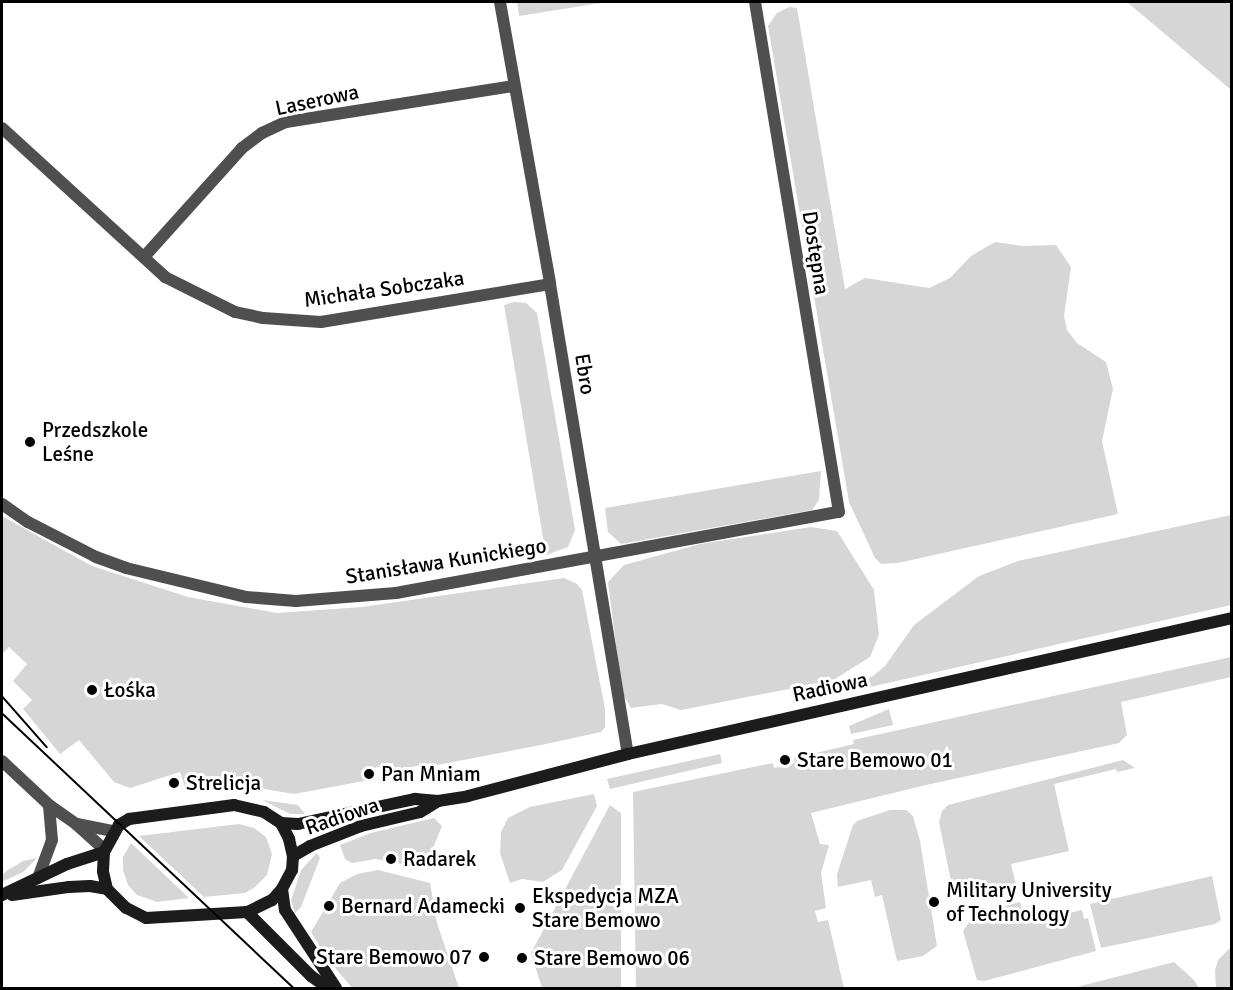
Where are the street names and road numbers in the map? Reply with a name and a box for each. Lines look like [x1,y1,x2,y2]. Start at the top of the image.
street label: Laserowa [273,79,361,121]
street label: Dostępna [797,209,835,297]
street label: Michała Sobczaka [302,265,466,313]
street label: Ebro [569,352,601,396]
street label: Stanisława Kunickiego [344,533,548,589]
street label: Radiowa [790,667,870,707]
street label: Radiowa [302,792,382,840]

